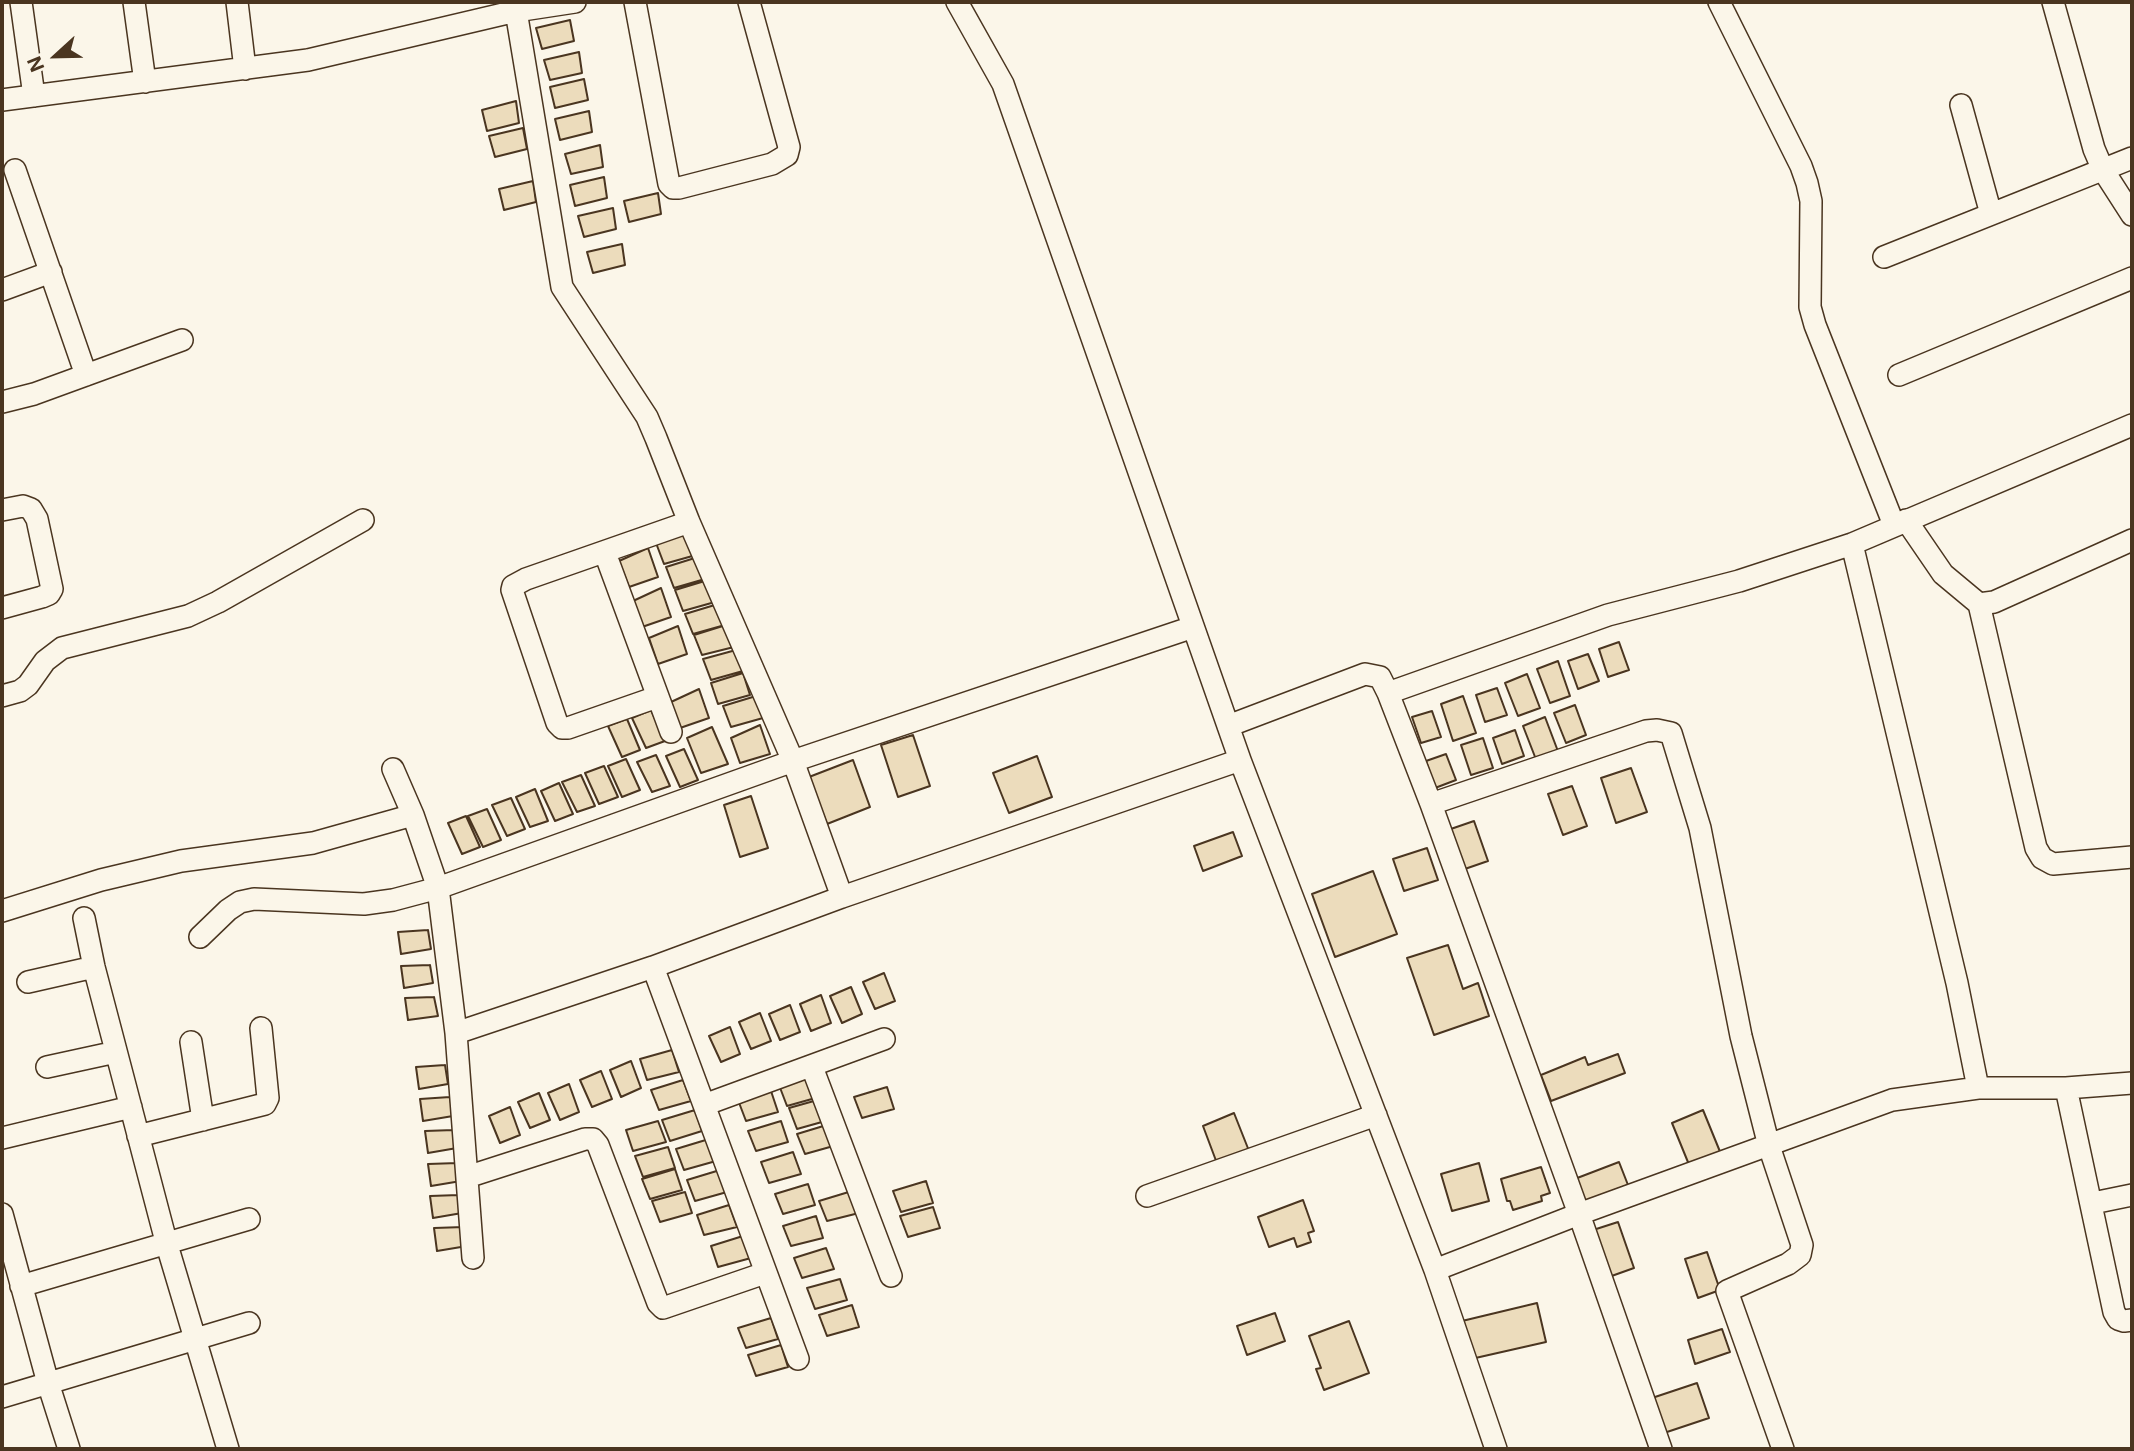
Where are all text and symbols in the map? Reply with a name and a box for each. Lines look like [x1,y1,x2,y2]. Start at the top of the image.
north arrow [21,21,91,91]
text: N [23,53,49,75]

